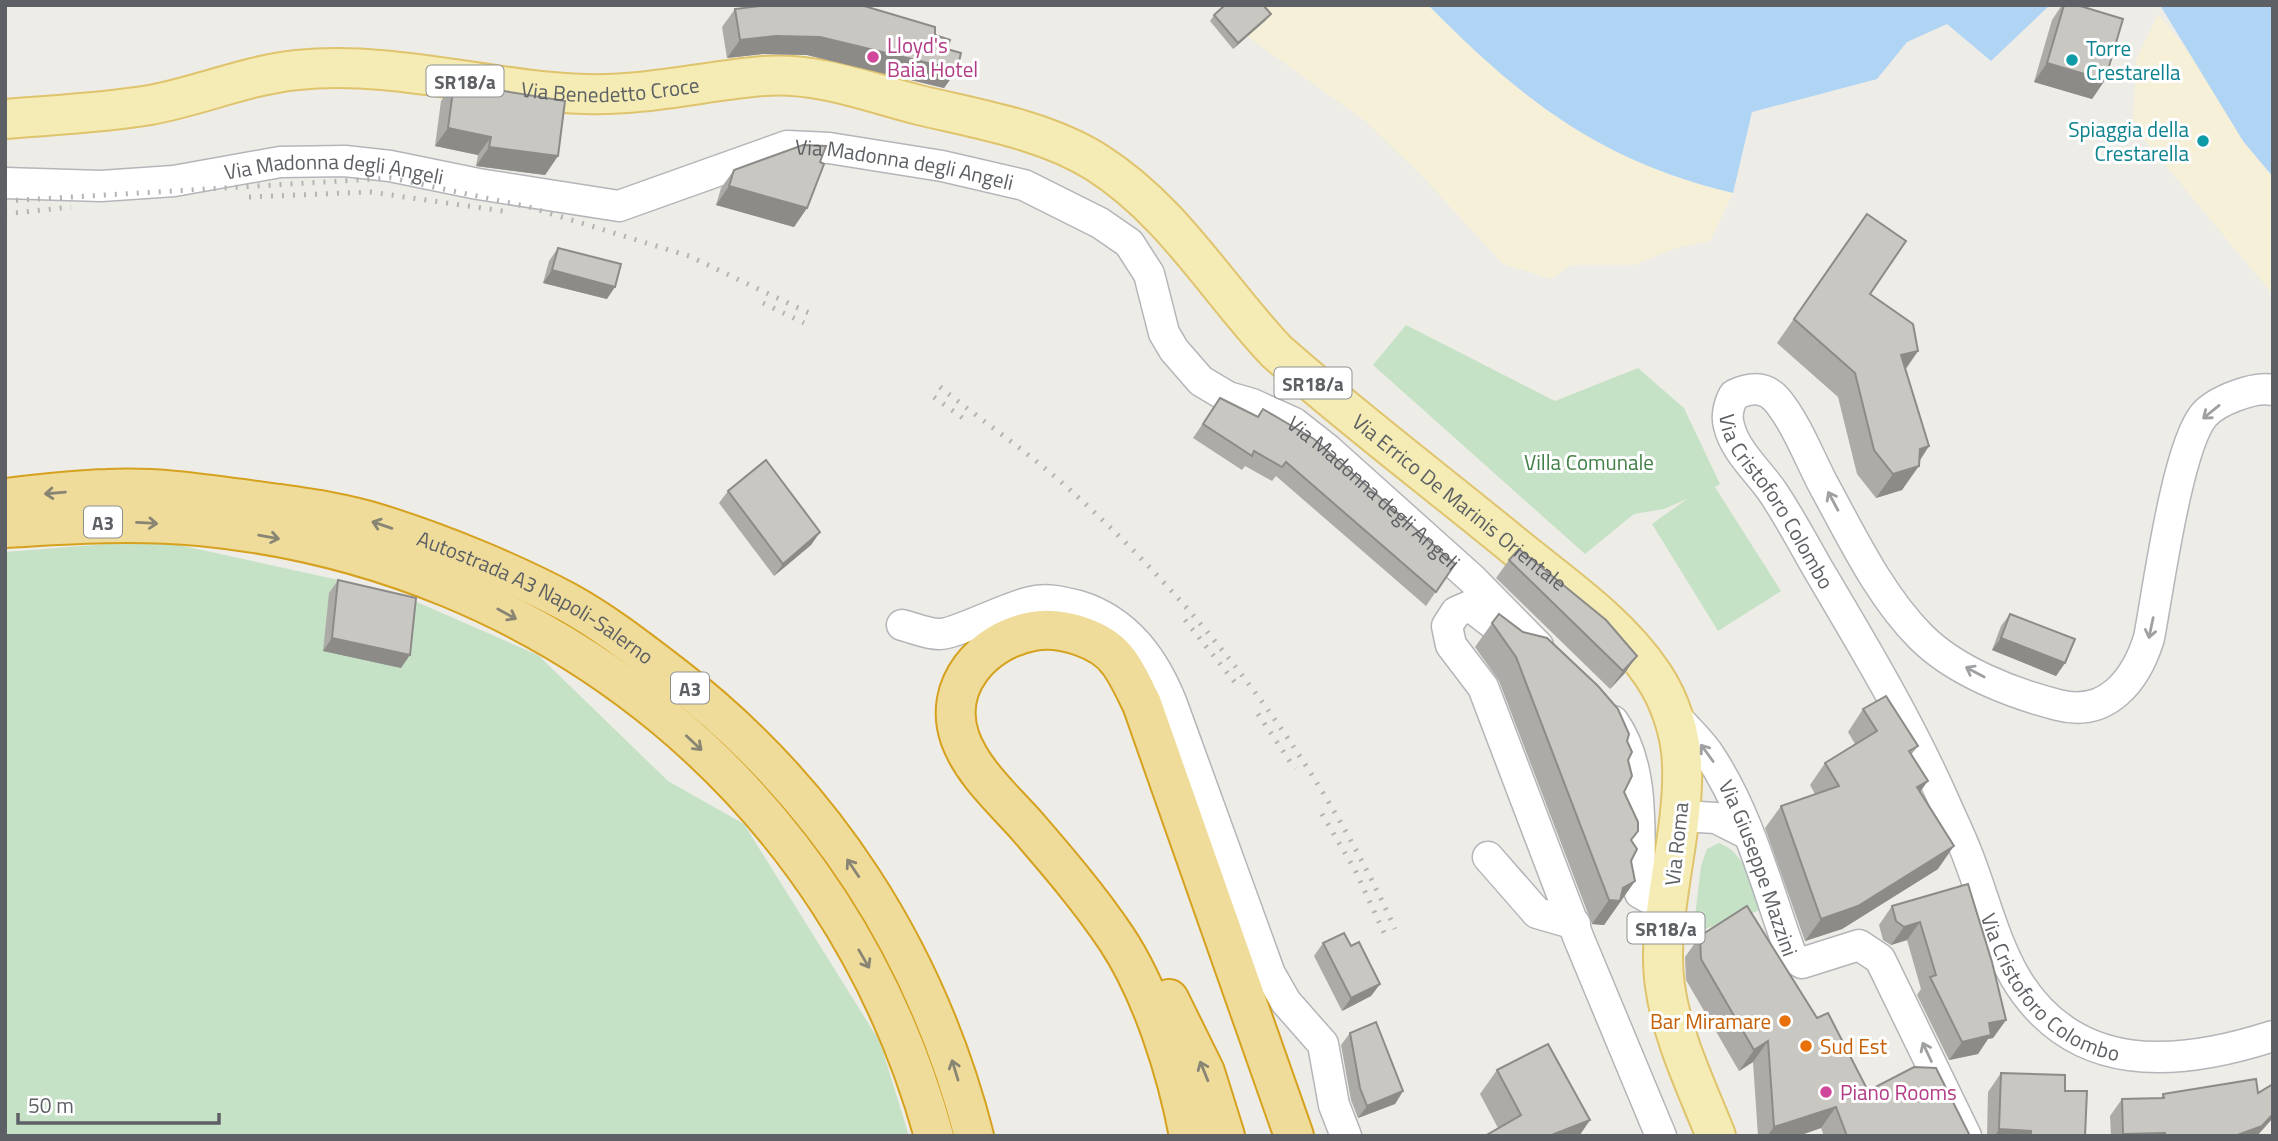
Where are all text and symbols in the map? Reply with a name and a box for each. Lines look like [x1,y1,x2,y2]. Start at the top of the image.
place label: Lloyd's Baia Hotel [887,29,978,85]
place label: Torre Crestarella [2086,32,2181,88]
marker: Lloyd's Baia Hotel [865,49,881,65]
marker: Torre Crestarella [2064,52,2080,68]
road number: SR18/a [426,66,504,96]
street label: Via Benedetto Croce [519,68,701,110]
place label: Spiaggia della Crestarella [2068,113,2189,169]
street label: Via Madonna degli Angeli [794,130,1017,198]
marker: Spiaggia della Crestarella [2195,133,2211,149]
street label: Via Madonna degli Angeli [221,145,447,193]
road number: SR18/a [1274,368,1352,398]
one-way arrow [2202,405,2220,420]
street label: Via Errico De Marinis Orientale [1345,406,1574,598]
street label: Via Madonna degli Angeli [1280,408,1468,577]
street label: Via Cristoforo Colombo [1711,413,1842,595]
park label: Villa Comunale [1524,446,1654,478]
one-way arrow [44,487,67,500]
one-way arrow [1825,492,1839,512]
road number: A3 [84,506,122,538]
one-way arrow [135,516,158,529]
one-way arrow [371,518,393,530]
street label: Autostrada A3 Napoli-Salerno [413,522,661,672]
one-way arrow [257,531,280,544]
one-way arrow [497,607,517,621]
one-way arrow [2143,616,2157,639]
one-way arrow [1966,665,1986,679]
road number: A3 [671,673,709,704]
one-way arrow [685,734,702,751]
one-way arrow [1700,744,1714,763]
street label: Via Giuseppe Mazzini [1711,774,1806,961]
street label: Via Roma [1656,800,1696,887]
one-way arrow [846,859,860,878]
street label: Via Cristoforo Colombo [1973,909,2123,1069]
road number: SR18/a [1628,912,1704,944]
one-way arrow [857,949,871,969]
place label: Bar Miramare [1650,1005,1771,1037]
marker: Bar Miramare [1777,1013,1793,1029]
place label: Sud Est [1820,1030,1888,1062]
marker: Sud Est [1798,1038,1814,1054]
one-way arrow [1920,1042,1933,1063]
one-way arrow [948,1060,960,1082]
one-way arrow [1197,1060,1210,1082]
place label: Piano Rooms [1840,1076,1957,1108]
scale bar [18,1082,219,1126]
marker: Piano Rooms [1818,1084,1834,1100]
text: 50 m [28,1089,74,1121]

